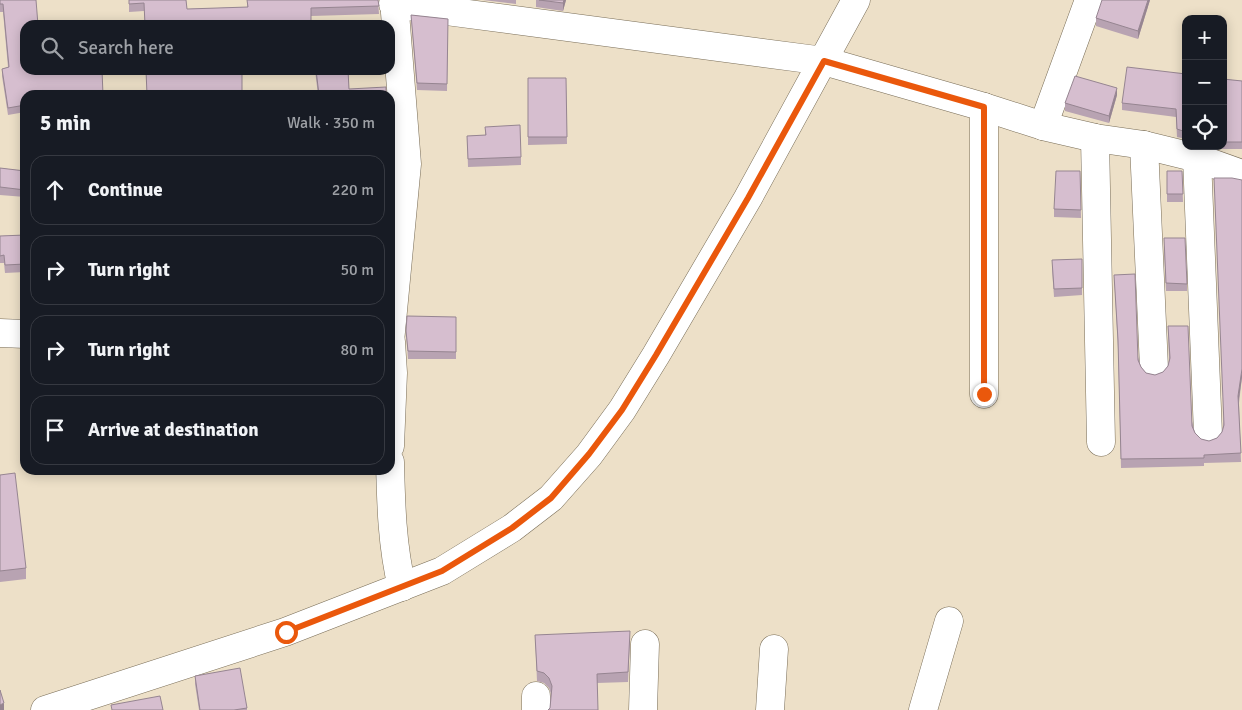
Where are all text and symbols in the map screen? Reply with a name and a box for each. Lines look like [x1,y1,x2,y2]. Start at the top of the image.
map controls [1182,15,1227,150]
button: + [1182,15,1227,60]
search box [20,20,395,75]
icon: search [38,34,66,62]
text: Search here [78,36,174,60]
button: − [1182,60,1227,105]
button: locate [1182,105,1227,150]
text: 5 min [40,110,91,136]
text: Walk · 350 m [287,113,375,133]
icon: ahead [41,176,69,204]
text: Continue [88,178,163,202]
text: 220 m [332,180,374,200]
icon: right [41,256,69,284]
text: Turn right [88,258,170,282]
text: 50 m [340,260,374,280]
icon: right [41,336,69,364]
text: Turn right [88,338,170,362]
text: 80 m [340,340,374,360]
route end [973,383,996,406]
icon: arrive [41,416,69,444]
text: Arrive at destination [88,418,259,442]
route start [275,621,298,644]

